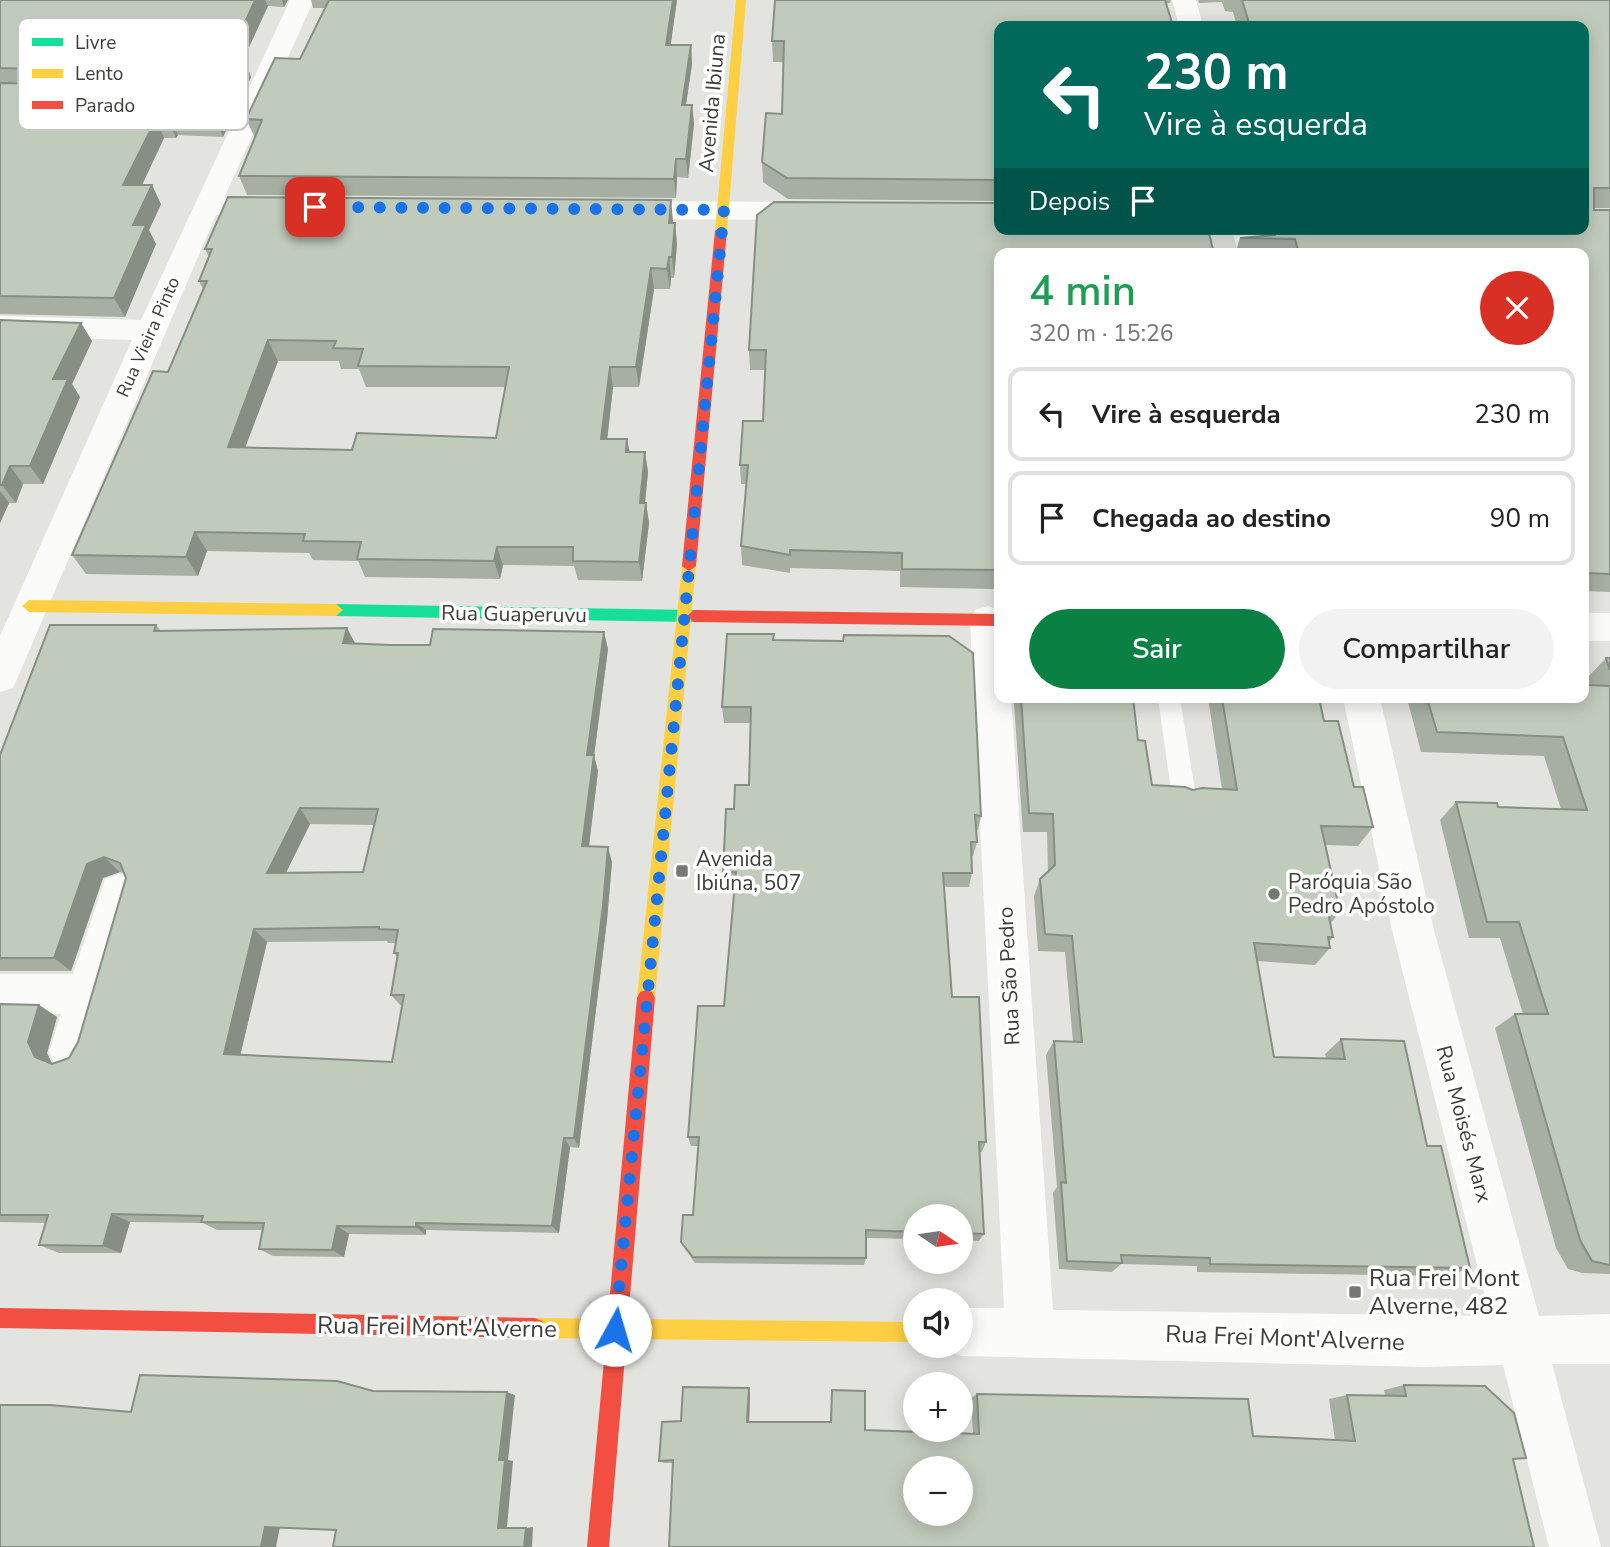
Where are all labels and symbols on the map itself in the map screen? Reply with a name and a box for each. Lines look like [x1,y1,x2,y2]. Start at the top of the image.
legend [18,18,248,130]
text: Livre [75,30,116,56]
street label: Avenida Ibiuna [692,32,732,174]
text: Lento [75,61,123,87]
text: Parado [75,93,135,119]
pin [285,177,345,237]
street label: Rua Vieira Pinto [111,273,185,401]
street label: Rua Guaperuvu [441,599,587,629]
place label: Avenida Ibiúna, 507 [696,845,801,897]
marker: Avenida Ibiúna, 507 [674,863,690,879]
place label: Paróquia São Pedro Apóstolo [1288,868,1435,920]
marker: Paróquia São Pedro Apóstolo [1266,886,1282,902]
street label: Rua São Pedro [991,906,1027,1046]
street label: Rua Moisés Marx [1430,1042,1498,1206]
north arrow [903,1204,973,1274]
place label: Rua Frei Mont Alverne, 482 [1369,1262,1520,1322]
marker: Rua Frei Mont Alverne, 482 [1347,1284,1363,1300]
position arrow [578,1293,652,1367]
street label: Rua Frei Mont'Alverne [317,1309,557,1345]
street label: Rua Frei Mont'Alverne [1165,1318,1405,1358]

